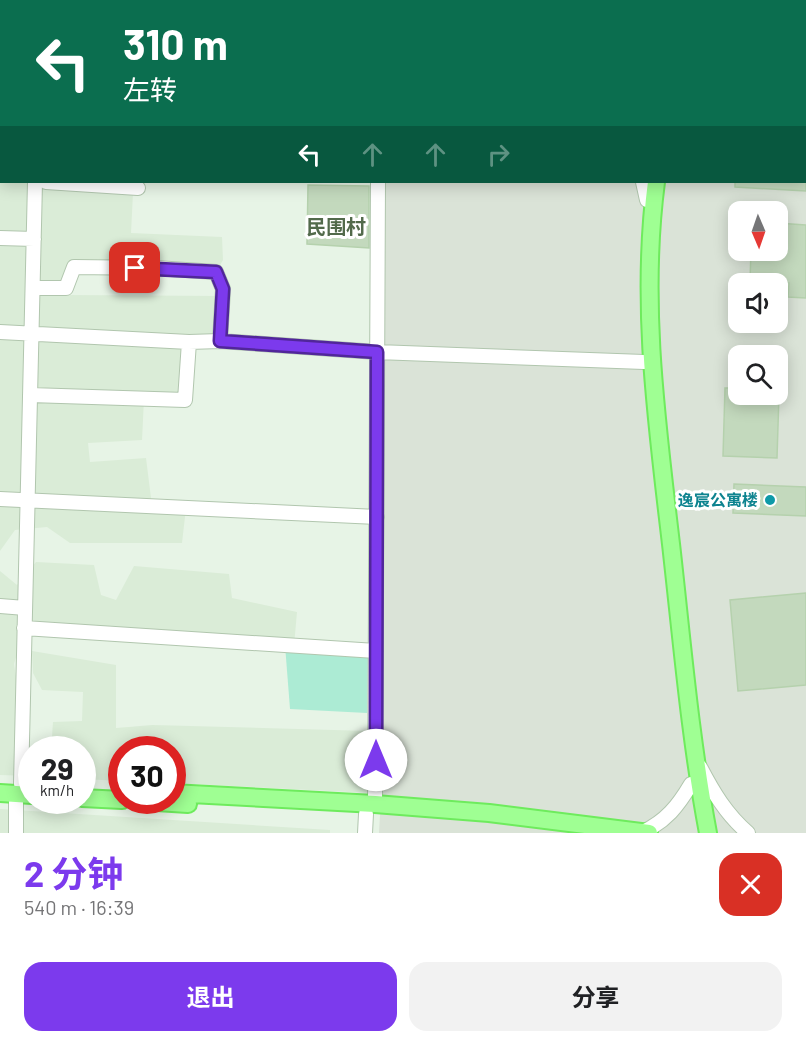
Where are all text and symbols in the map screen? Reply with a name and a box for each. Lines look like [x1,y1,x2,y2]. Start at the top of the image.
text: 310 m [123,18,228,68]
icon: left [24,24,102,102]
text: 左转 [123,73,177,105]
icon: left [293,138,326,171]
icon: ahead [356,138,389,171]
icon: ahead [419,138,452,171]
icon: right [482,138,515,171]
north arrow [728,201,788,261]
map controls [728,201,788,405]
district label: 民围村 [306,214,366,238]
pin [109,242,160,293]
icon: arrive [118,251,151,284]
button: sound [728,273,788,333]
button: search [728,345,788,405]
place label: 逸宸公寓楼 [678,490,758,509]
marker: 逸宸公寓楼 [763,493,777,507]
position arrow [344,728,408,792]
speed limit sign: 30 [108,736,186,814]
text: 29 [41,750,73,786]
text: km/h [40,781,74,799]
text: 2 分钟 [24,851,123,894]
button: close [719,853,782,916]
text: 540 m · 16:39 [24,895,134,919]
button: 退出 [24,962,397,1031]
button: 分享 [409,962,782,1031]

